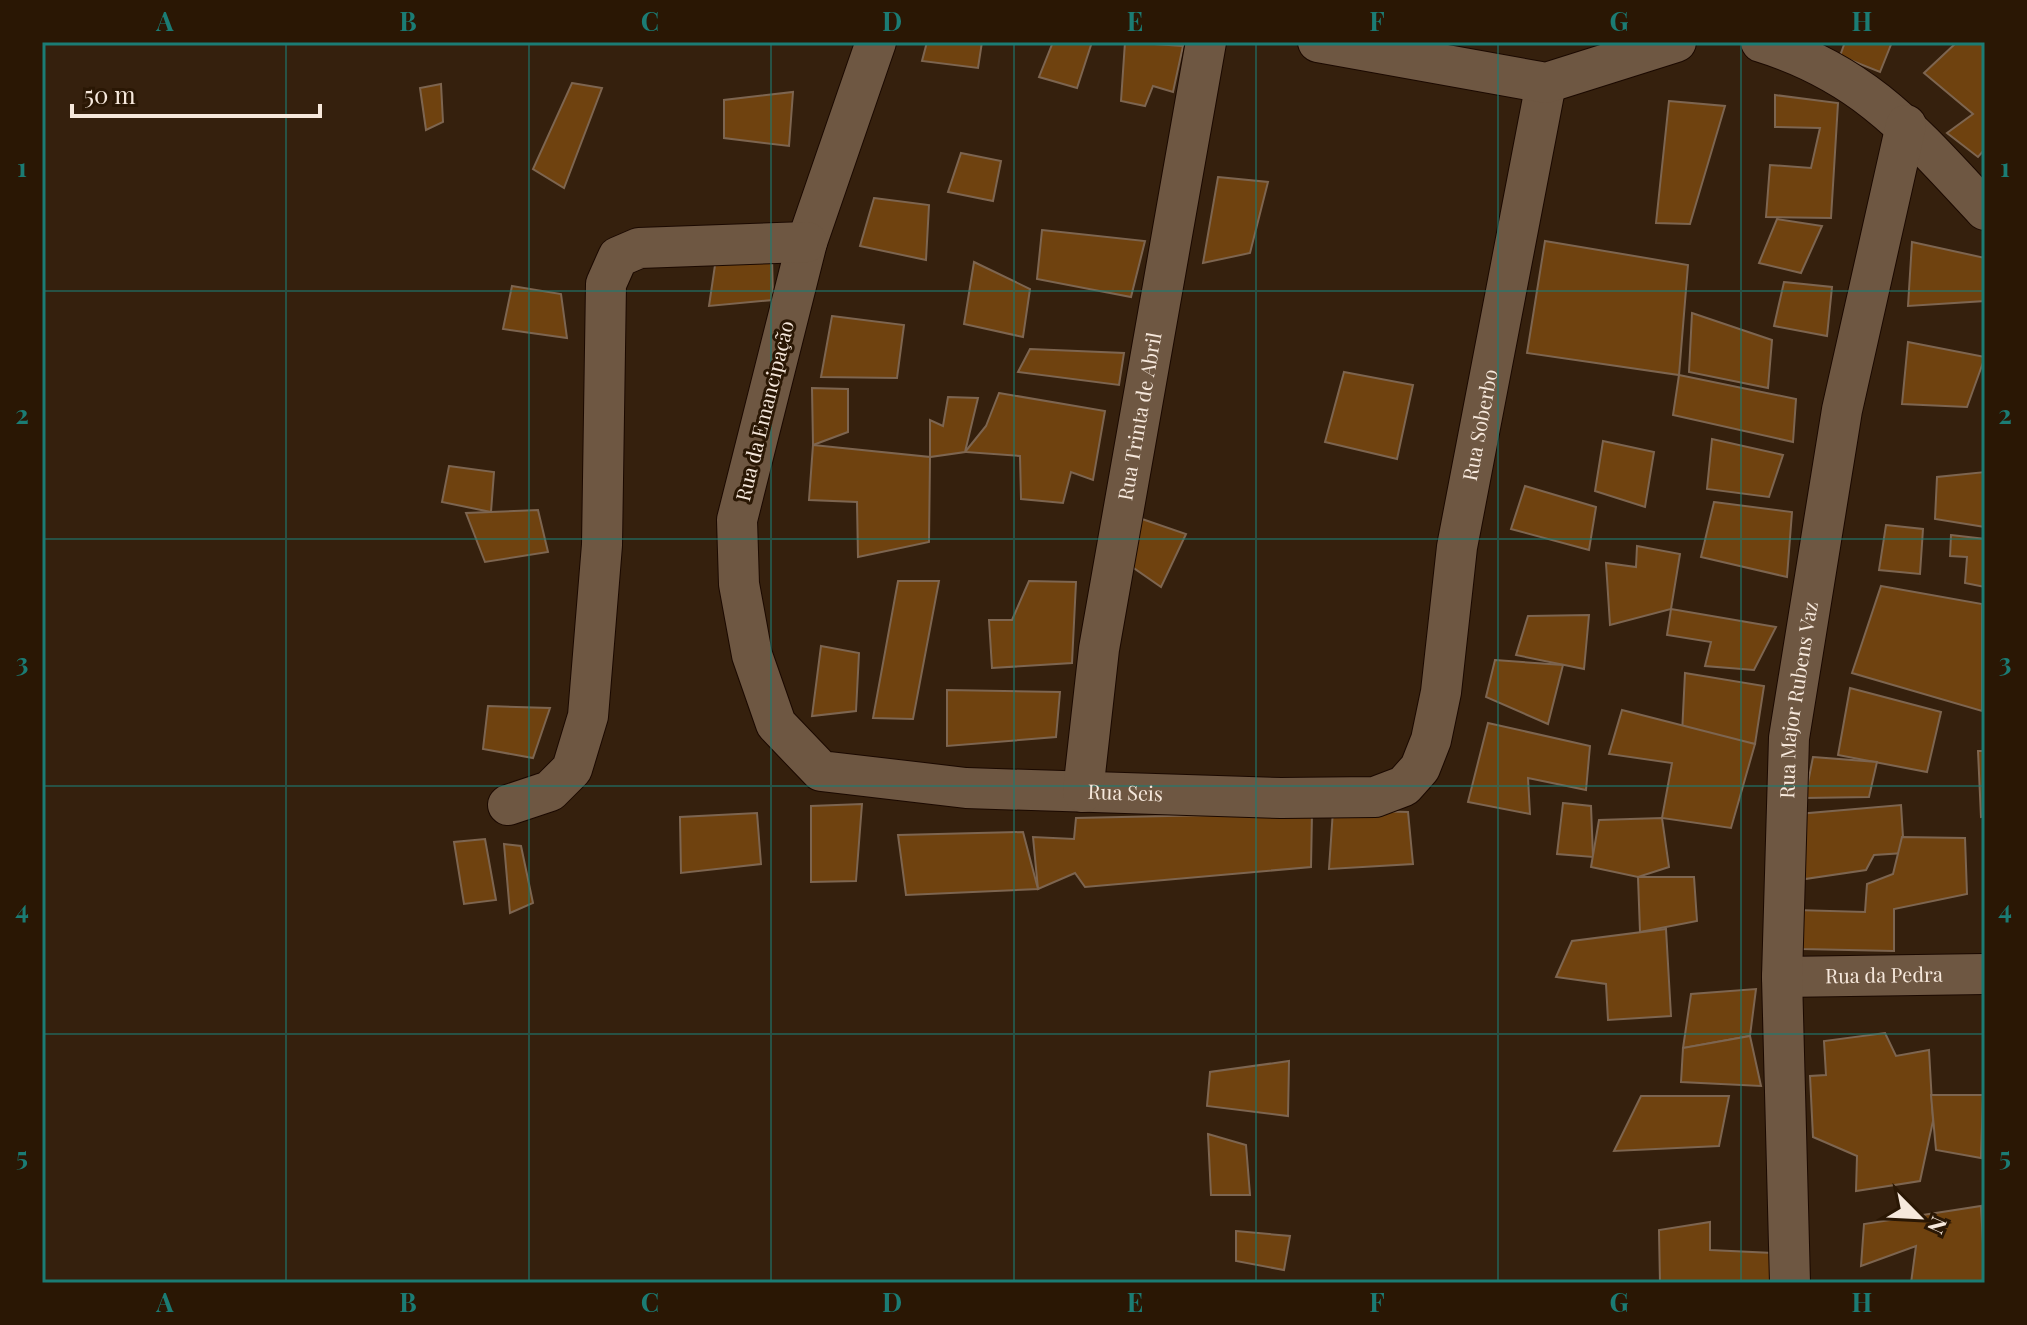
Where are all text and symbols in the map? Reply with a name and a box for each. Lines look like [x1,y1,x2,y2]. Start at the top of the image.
text: A [155,3,174,38]
text: B [399,3,417,38]
text: C [641,3,659,38]
text: D [882,3,902,38]
text: E [1127,3,1143,38]
text: F [1369,3,1385,38]
text: G [1609,3,1629,38]
text: H [1852,3,1872,38]
scale bar [72,68,320,118]
text: 50 m [84,78,136,110]
text: 1 [17,149,27,184]
text: 1 [2000,149,2010,184]
street label: Rua da Emancipação [728,317,799,504]
street label: Rua Trinta de Abril [1110,330,1167,502]
street label: Rua Soberbo [1455,367,1503,483]
text: 2 [15,396,29,431]
text: 2 [1998,396,2012,431]
street label: Rua Major Rubens Vaz [1772,599,1823,799]
text: 3 [16,644,28,679]
text: 3 [1999,644,2011,679]
street label: Rua Seis [1087,777,1163,806]
text: 4 [15,891,29,926]
text: 4 [1998,891,2012,926]
street label: Rua da Pedra [1825,960,1943,988]
text: 5 [16,1138,28,1173]
text: 5 [1999,1138,2011,1173]
north arrow [1879,1177,1959,1257]
text: N [1921,1212,1955,1239]
text: A [155,1284,174,1319]
text: B [399,1284,417,1319]
text: C [641,1284,659,1319]
text: D [882,1284,902,1319]
text: E [1127,1284,1143,1319]
text: F [1369,1284,1385,1319]
text: G [1609,1284,1629,1319]
text: H [1852,1284,1872,1319]

